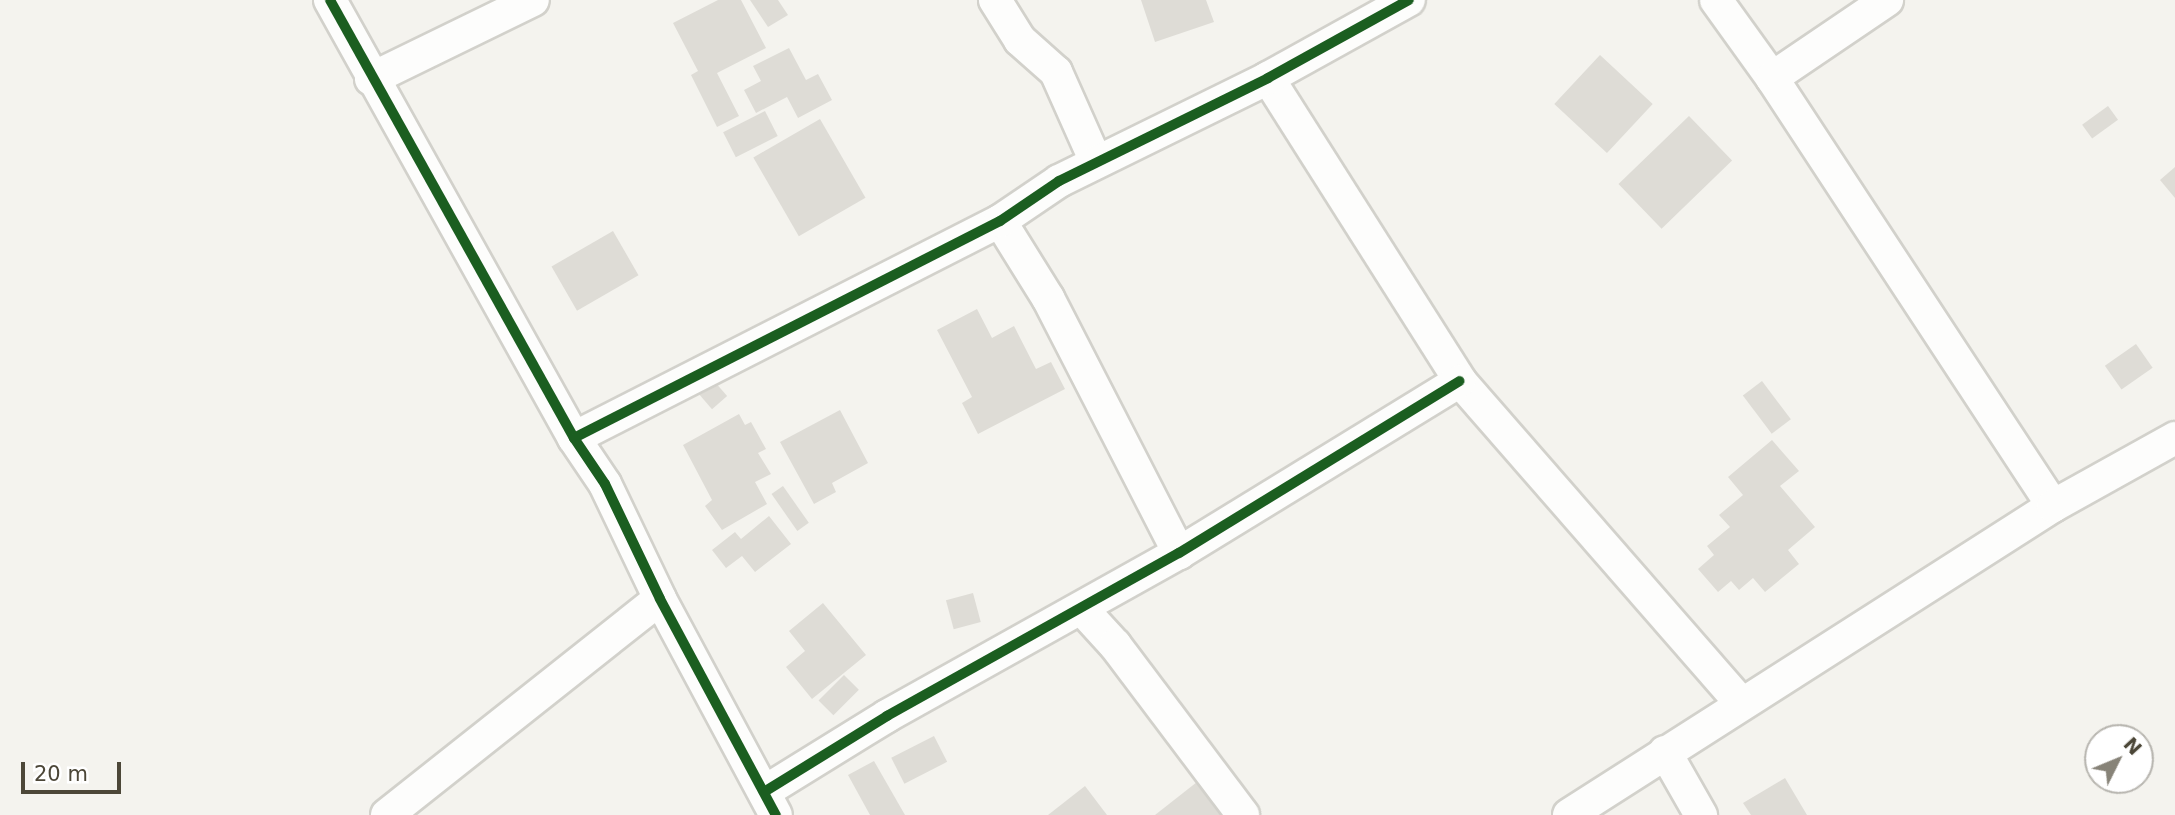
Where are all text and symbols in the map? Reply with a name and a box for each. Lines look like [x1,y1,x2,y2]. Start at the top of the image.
north arrow [2084,724,2154,794]
text: N [2119,733,2146,759]
scale bar [24,748,124,792]
text: 20 m [34,762,88,786]

